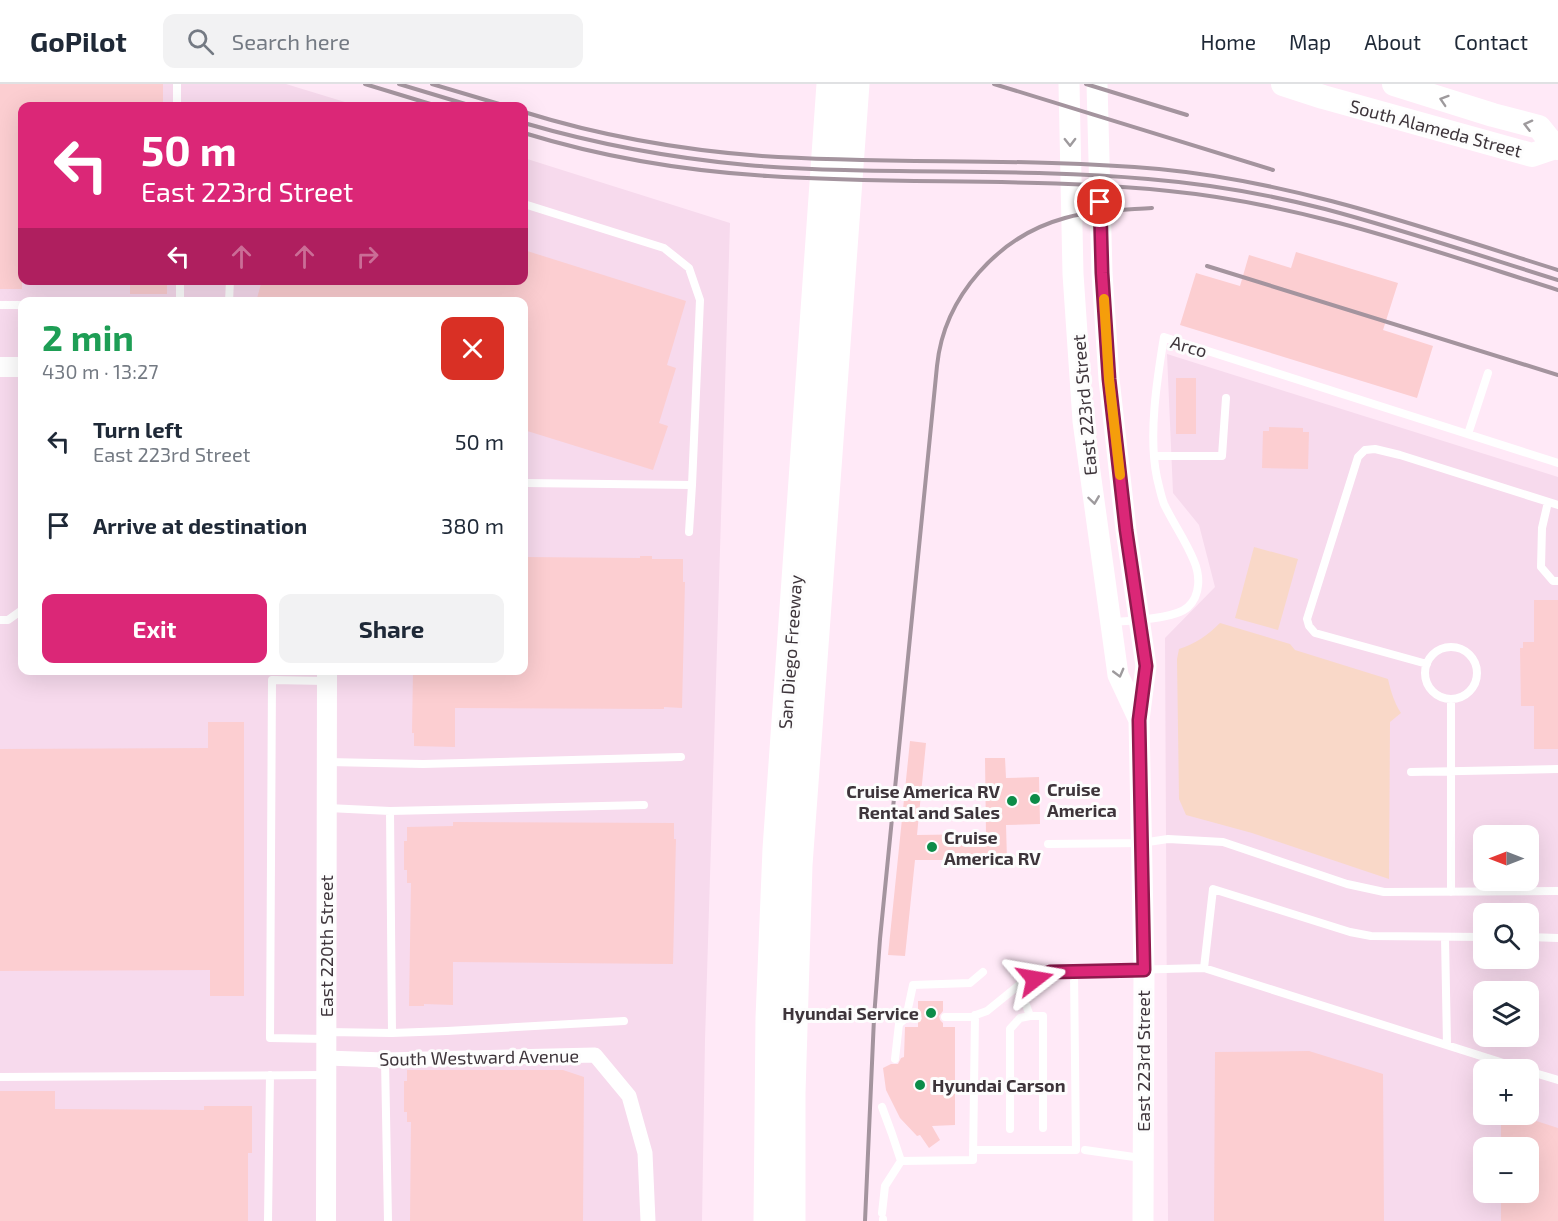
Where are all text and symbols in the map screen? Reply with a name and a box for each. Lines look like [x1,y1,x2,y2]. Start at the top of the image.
search box [163,14,583,68]
text: GoPilot [30,24,127,58]
icon: search [184,25,217,58]
text: Search here [232,28,350,54]
text: Home [1200,29,1256,54]
text: Map [1289,29,1331,54]
text: About [1364,29,1421,54]
text: Contact [1454,29,1528,54]
street label: South Alameda Street [1347,94,1525,162]
one-way arrow [1439,95,1450,107]
one-way arrow [1524,119,1534,132]
text: 50 m [141,124,237,174]
icon: left [42,126,120,204]
one-way arrow [1064,138,1077,147]
text: East 223rd Street [141,175,353,207]
pin [1074,176,1125,227]
icon: arrive [1083,185,1116,218]
icon: left [162,240,195,273]
icon: ahead [225,240,258,273]
icon: ahead [288,240,321,273]
icon: right [351,240,384,273]
text: 2 min [42,315,134,358]
button: close [441,317,504,380]
street label: Arco [1168,330,1210,362]
street label: East 223rd Street [1067,333,1101,476]
text: 430 m · 13:27 [42,359,158,383]
text: Turn left [93,416,182,442]
icon: left [42,425,75,458]
text: 50 m [455,428,504,454]
text: East 223rd Street [93,442,250,466]
one-way arrow [1087,495,1099,504]
icon: arrive [42,509,75,542]
text: Arrive at destination [93,512,307,538]
text: 380 m [441,512,504,538]
street label: San Diego Freeway [774,574,806,730]
button: Exit [42,594,267,663]
button: Share [279,594,504,663]
one-way arrow [1112,668,1125,678]
place label: Cruise America [1047,778,1117,821]
place label: Cruise America RV Rental and Sales [846,780,1000,823]
marker: Cruise America [1028,792,1042,806]
marker: Cruise America RV Rental and Sales [1005,794,1019,808]
north arrow [1473,825,1539,891]
map controls [1473,825,1539,1203]
place label: Cruise America RV [944,826,1041,869]
marker: Cruise America RV [925,840,939,854]
street label: East 220th Street [315,875,337,1017]
button: search [1473,903,1539,969]
position arrow [1003,947,1067,1011]
button: layers [1473,981,1539,1047]
street label: East 223rd Street [1132,990,1154,1132]
place label: Hyundai Service [782,1002,919,1024]
marker: Hyundai Service [924,1006,938,1020]
street label: South Westward Avenue [379,1044,579,1070]
button: + [1473,1059,1539,1125]
place label: Hyundai Carson [932,1074,1066,1096]
marker: Hyundai Carson [913,1078,927,1092]
button: − [1473,1137,1539,1203]

